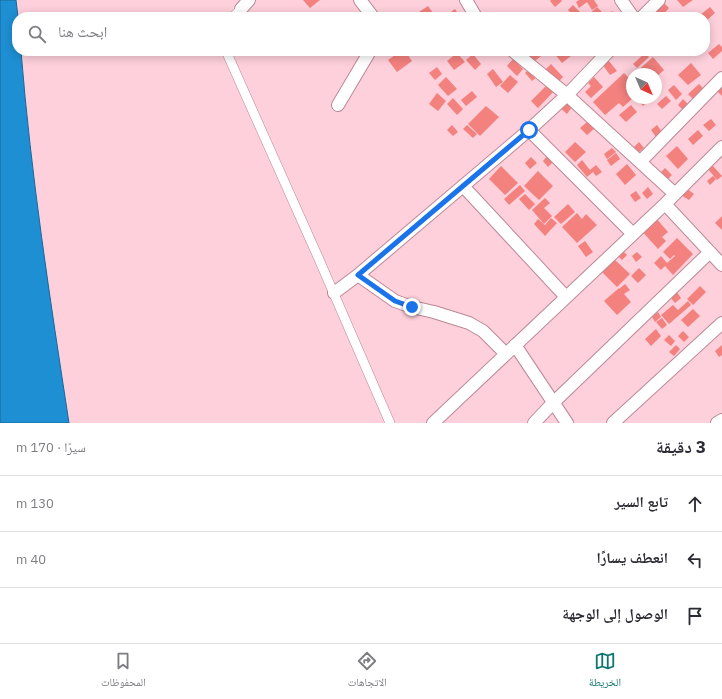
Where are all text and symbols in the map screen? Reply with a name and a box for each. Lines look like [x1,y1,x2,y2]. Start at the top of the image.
search box [12,12,710,56]
text: ابحث هنا [58,22,107,41]
icon: search [26,23,48,45]
north arrow [626,68,662,104]
route start [520,121,538,139]
route end [403,298,421,316]
text: 3 دقيقة [656,436,706,458]
text: سيرًا · 170 m [16,439,86,456]
text: تابع السير [614,492,668,511]
icon: ahead [684,493,706,515]
text: 130 m [16,495,54,512]
text: انعطف يسارًا [596,548,668,567]
icon: left [684,549,706,571]
text: 40 m [16,551,46,568]
text: الوصول إلى الوجهة [562,604,668,623]
icon: arrive [684,605,706,627]
tab: المحفوظات [101,650,146,693]
tab: الاتجاهات [348,650,387,693]
tab: الخريطة [589,650,621,693]

